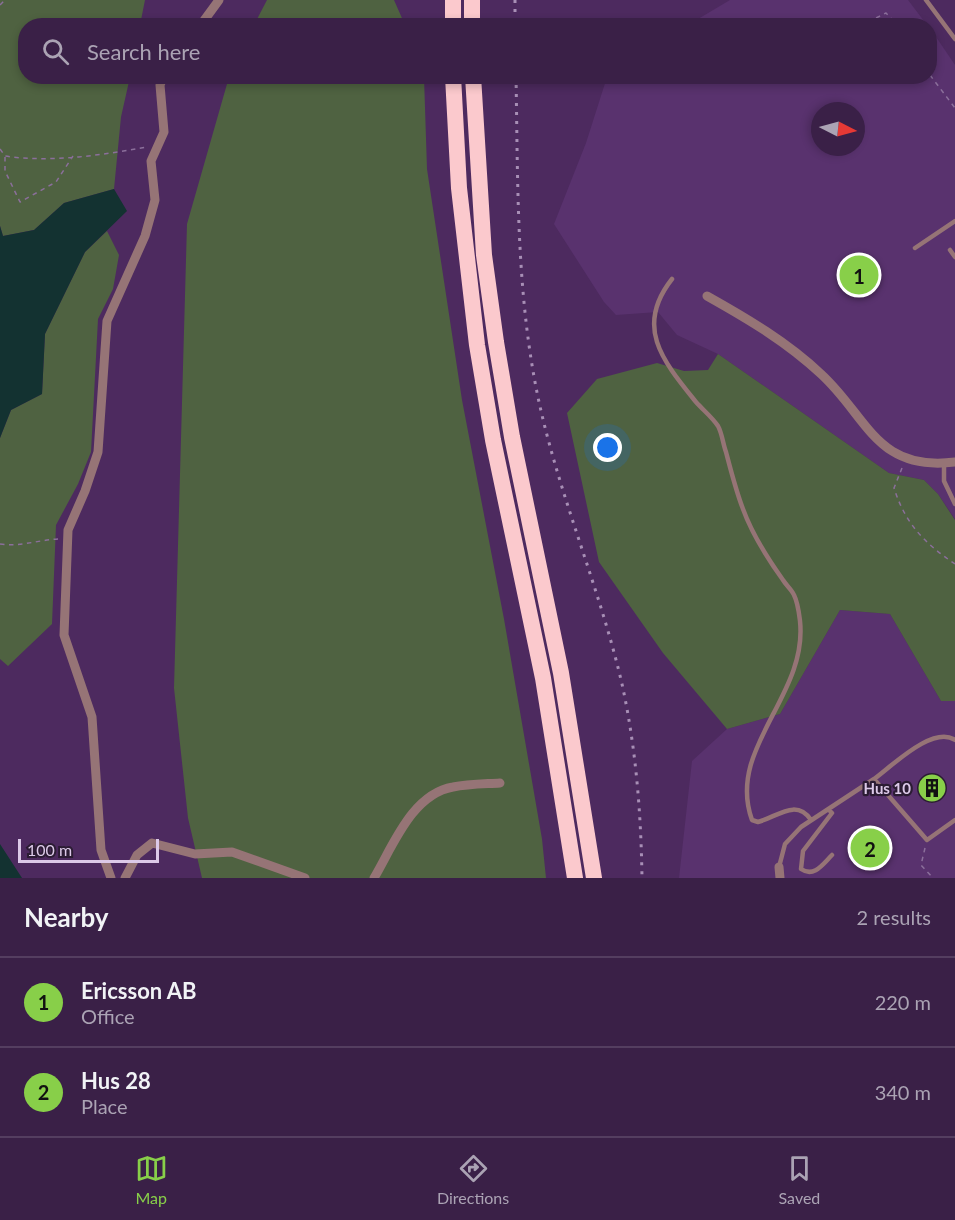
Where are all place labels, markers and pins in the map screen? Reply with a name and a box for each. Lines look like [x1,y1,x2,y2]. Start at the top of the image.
pin: 1 [840,252,878,298]
building icon: Hus 10 [916,772,948,804]
place label: Hus 10 [863,779,911,797]
pin: 2 [850,826,890,870]

